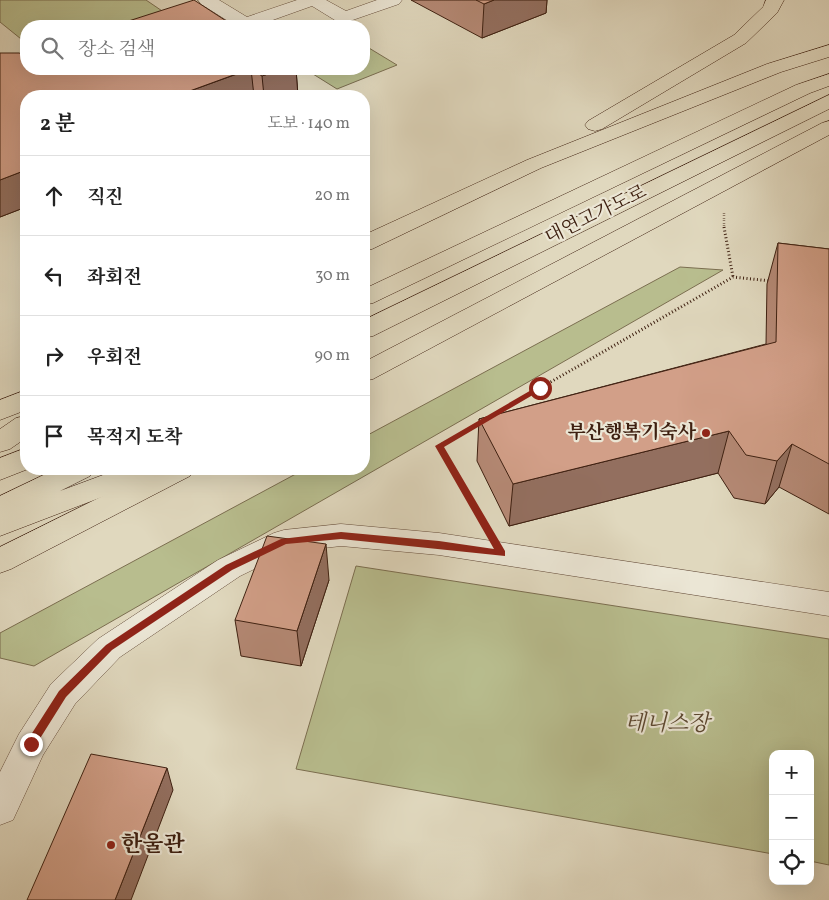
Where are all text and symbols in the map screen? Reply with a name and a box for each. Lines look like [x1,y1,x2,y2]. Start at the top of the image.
search box [20,20,370,75]
icon: search [38,34,66,62]
text: 장소 검색 [78,37,155,63]
text: 2 분 [40,110,75,139]
text: 도보 · 140 m [267,113,350,135]
street label: 대연고가도로 [541,179,651,251]
icon: ahead [40,182,68,210]
text: 직진 [87,185,124,211]
text: 20 m [315,185,350,207]
icon: left [40,262,68,290]
text: 좌회전 [87,265,142,291]
text: 30 m [315,265,350,287]
icon: right [40,342,68,370]
text: 우회전 [87,345,142,371]
text: 90 m [314,345,350,367]
route start [529,377,552,400]
place label: 부산행복기숙사 [568,420,697,446]
icon: arrive [40,422,68,450]
text: 목적지 도착 [87,425,183,451]
marker: 부산행복기숙사 [700,427,712,439]
park label: 테니스장 [624,709,713,740]
route end [20,733,43,756]
map controls [769,750,814,885]
button: + [769,750,814,795]
button: − [769,795,814,840]
place label: 한울관 [121,830,186,861]
marker: 한울관 [105,839,117,851]
button: locate [769,840,814,885]

